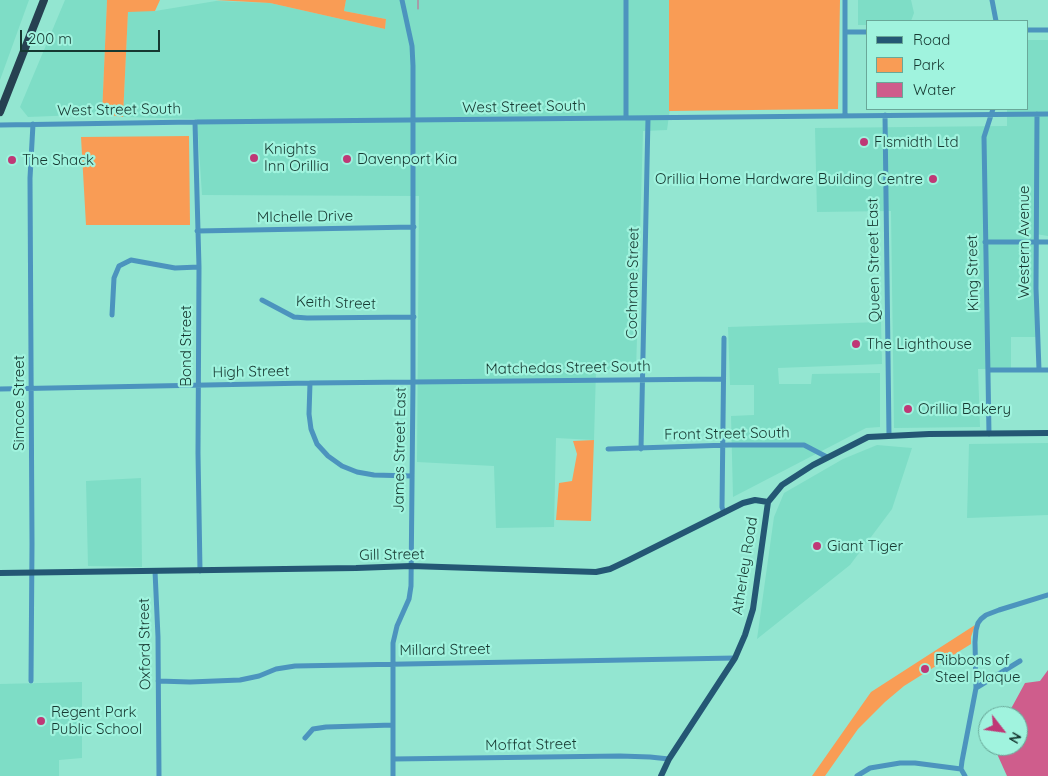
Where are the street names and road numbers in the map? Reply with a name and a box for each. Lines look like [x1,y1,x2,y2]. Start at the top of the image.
street label: West Street South [462,97,586,117]
street label: West Street South [57,100,181,120]
street label: Western Avenue [1015,185,1033,299]
street label: Queen Street East [864,198,884,322]
street label: MIchelle Drive [257,207,353,227]
street label: Cochrane Street [623,227,643,339]
street label: King Street [963,235,983,311]
street label: Keith Street [296,293,376,313]
street label: Bond Street [177,305,195,387]
street label: Simcoe Street [10,355,28,451]
street label: Matchedas Street South [485,358,651,378]
street label: High Street [212,362,290,382]
street label: James Street East [390,387,410,513]
street label: Front Street South [664,424,790,444]
street label: Atherley Road [728,516,762,616]
street label: Gill Street [359,545,425,565]
street label: Oxford Street [135,598,155,690]
street label: Millard Street [399,640,491,660]
street label: Moffat Street [485,735,577,755]

